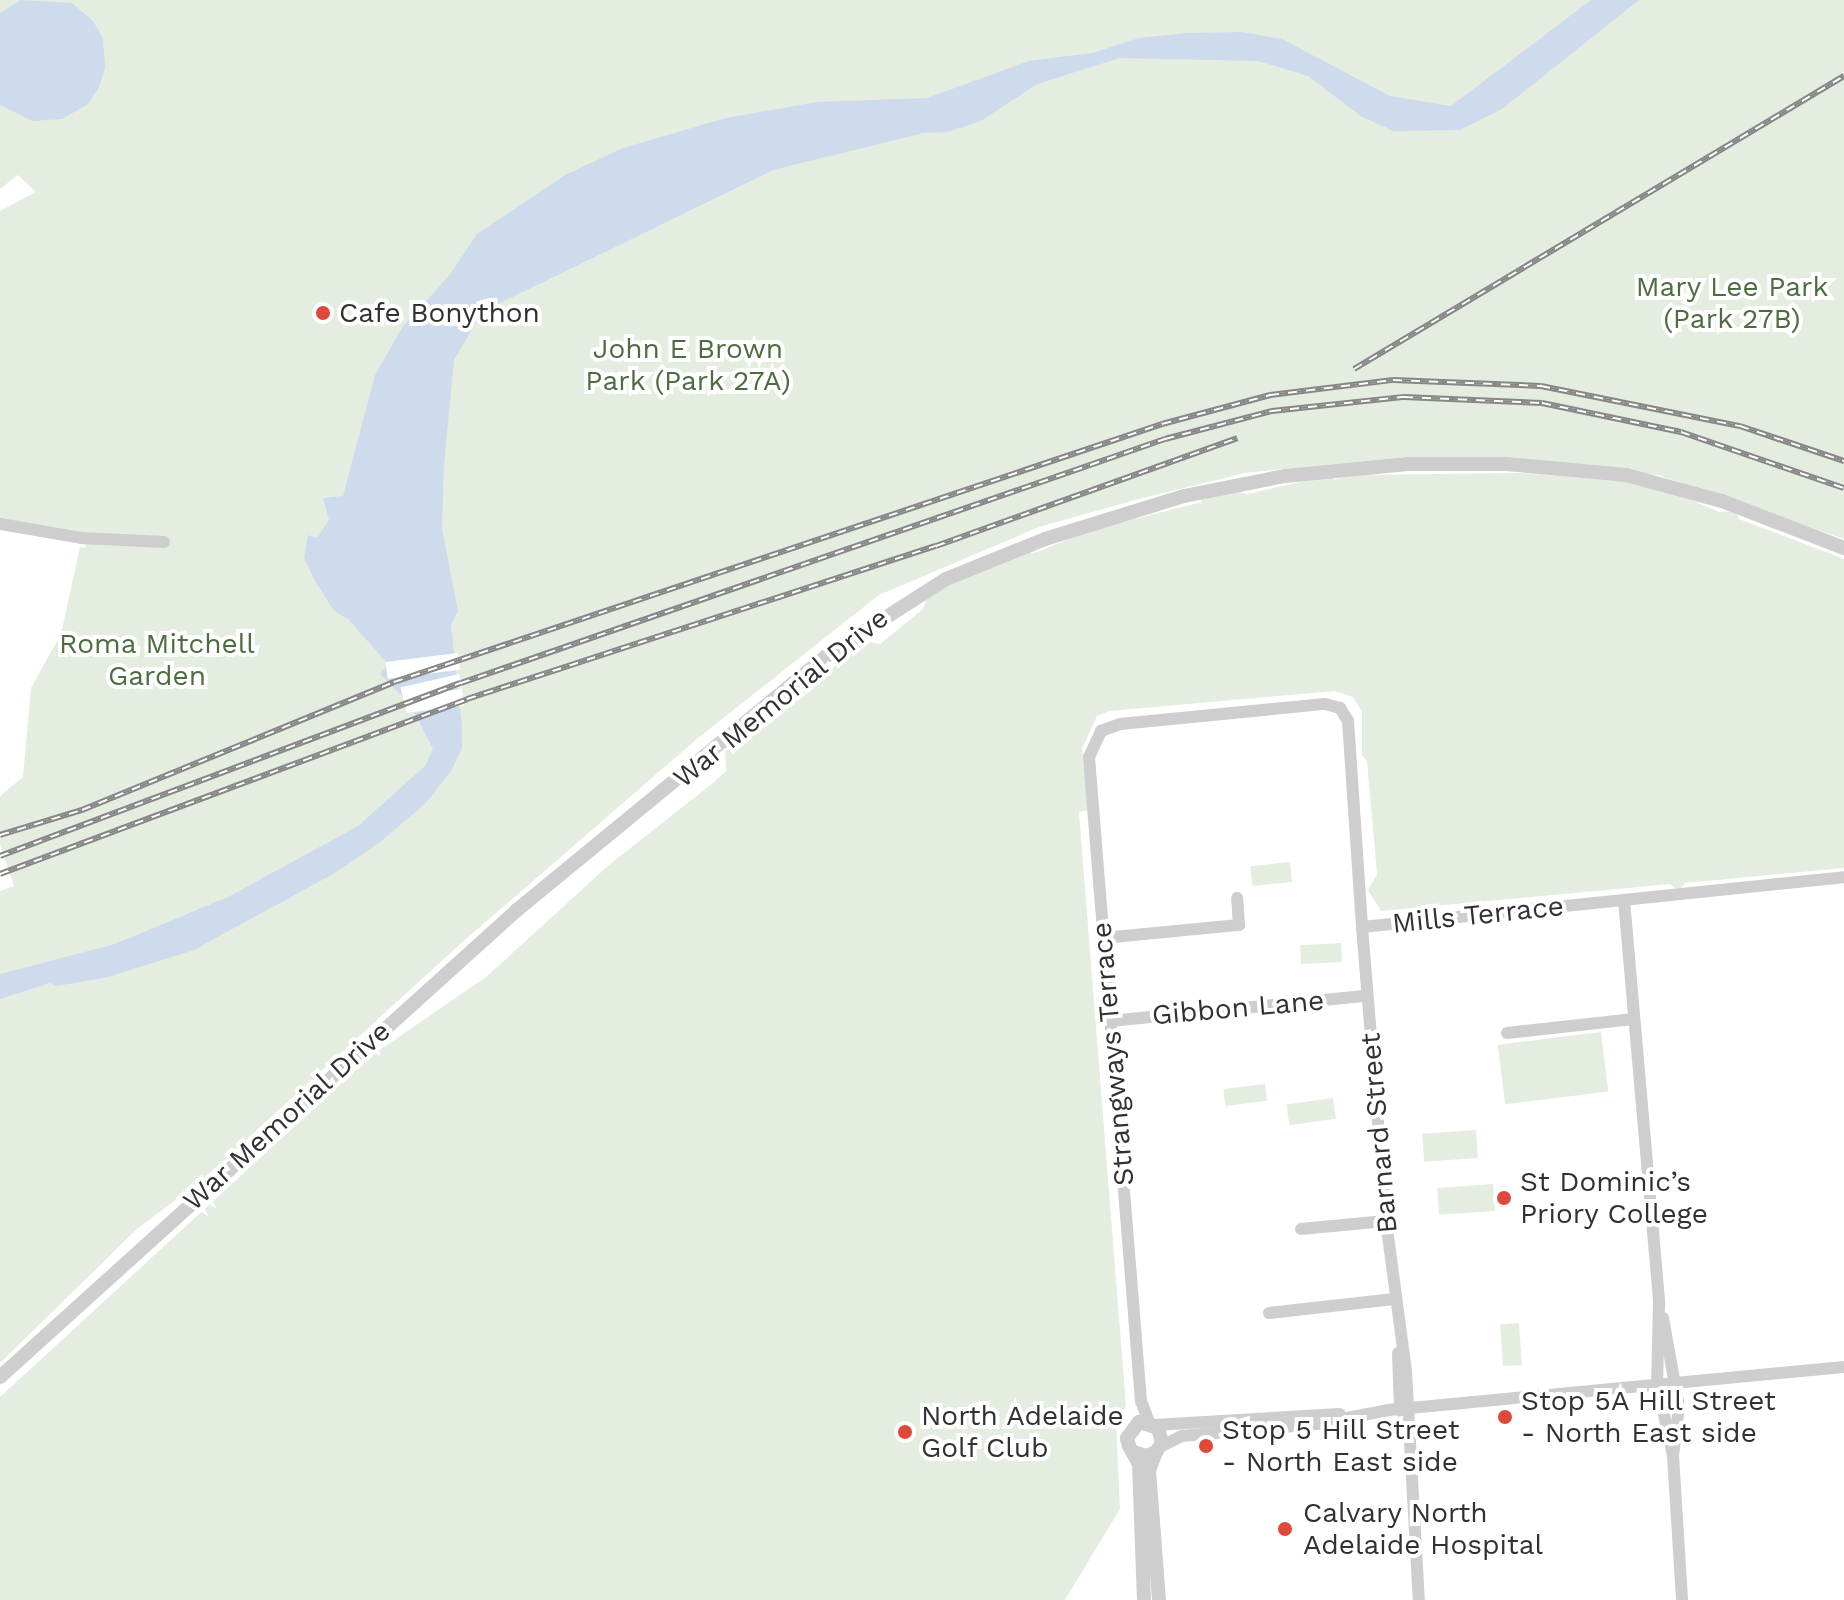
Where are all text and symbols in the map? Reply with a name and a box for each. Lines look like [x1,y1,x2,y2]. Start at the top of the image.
park label: Mary Lee Park (Park 27B) [1635,270,1829,336]
place label: Cafe Bonython [339,296,540,330]
marker: Cafe Bonython [314,304,332,322]
park label: John E Brown Park (Park 27A) [585,332,791,398]
street label: War Memorial Drive [666,600,896,796]
park label: Roma Mitchell Garden [59,627,255,693]
street label: Mills Terrace [1390,889,1566,941]
street label: Strangways Terrace [1085,920,1141,1188]
street label: Gibbon Lane [1151,984,1325,1032]
street label: War Memorial Drive [176,1014,398,1218]
street label: Barnard Street [1354,1031,1404,1235]
place label: St Dominic’s Priory College [1520,1165,1709,1231]
marker: St Dominic’s Priory College [1495,1189,1513,1207]
place label: Stop 5A Hill Street - North East side [1521,1384,1778,1450]
place label: North Adelaide Golf Club [921,1399,1125,1465]
marker: Stop 5A Hill Street - North East side [1496,1408,1514,1426]
place label: Stop 5 Hill Street - North East side [1222,1413,1460,1479]
marker: North Adelaide Golf Club [896,1423,914,1441]
marker: Stop 5 Hill Street - North East side [1197,1437,1215,1455]
place label: Calvary North Adelaide Hospital [1303,1496,1543,1562]
marker: Calvary North Adelaide Hospital [1274,1518,1296,1540]

